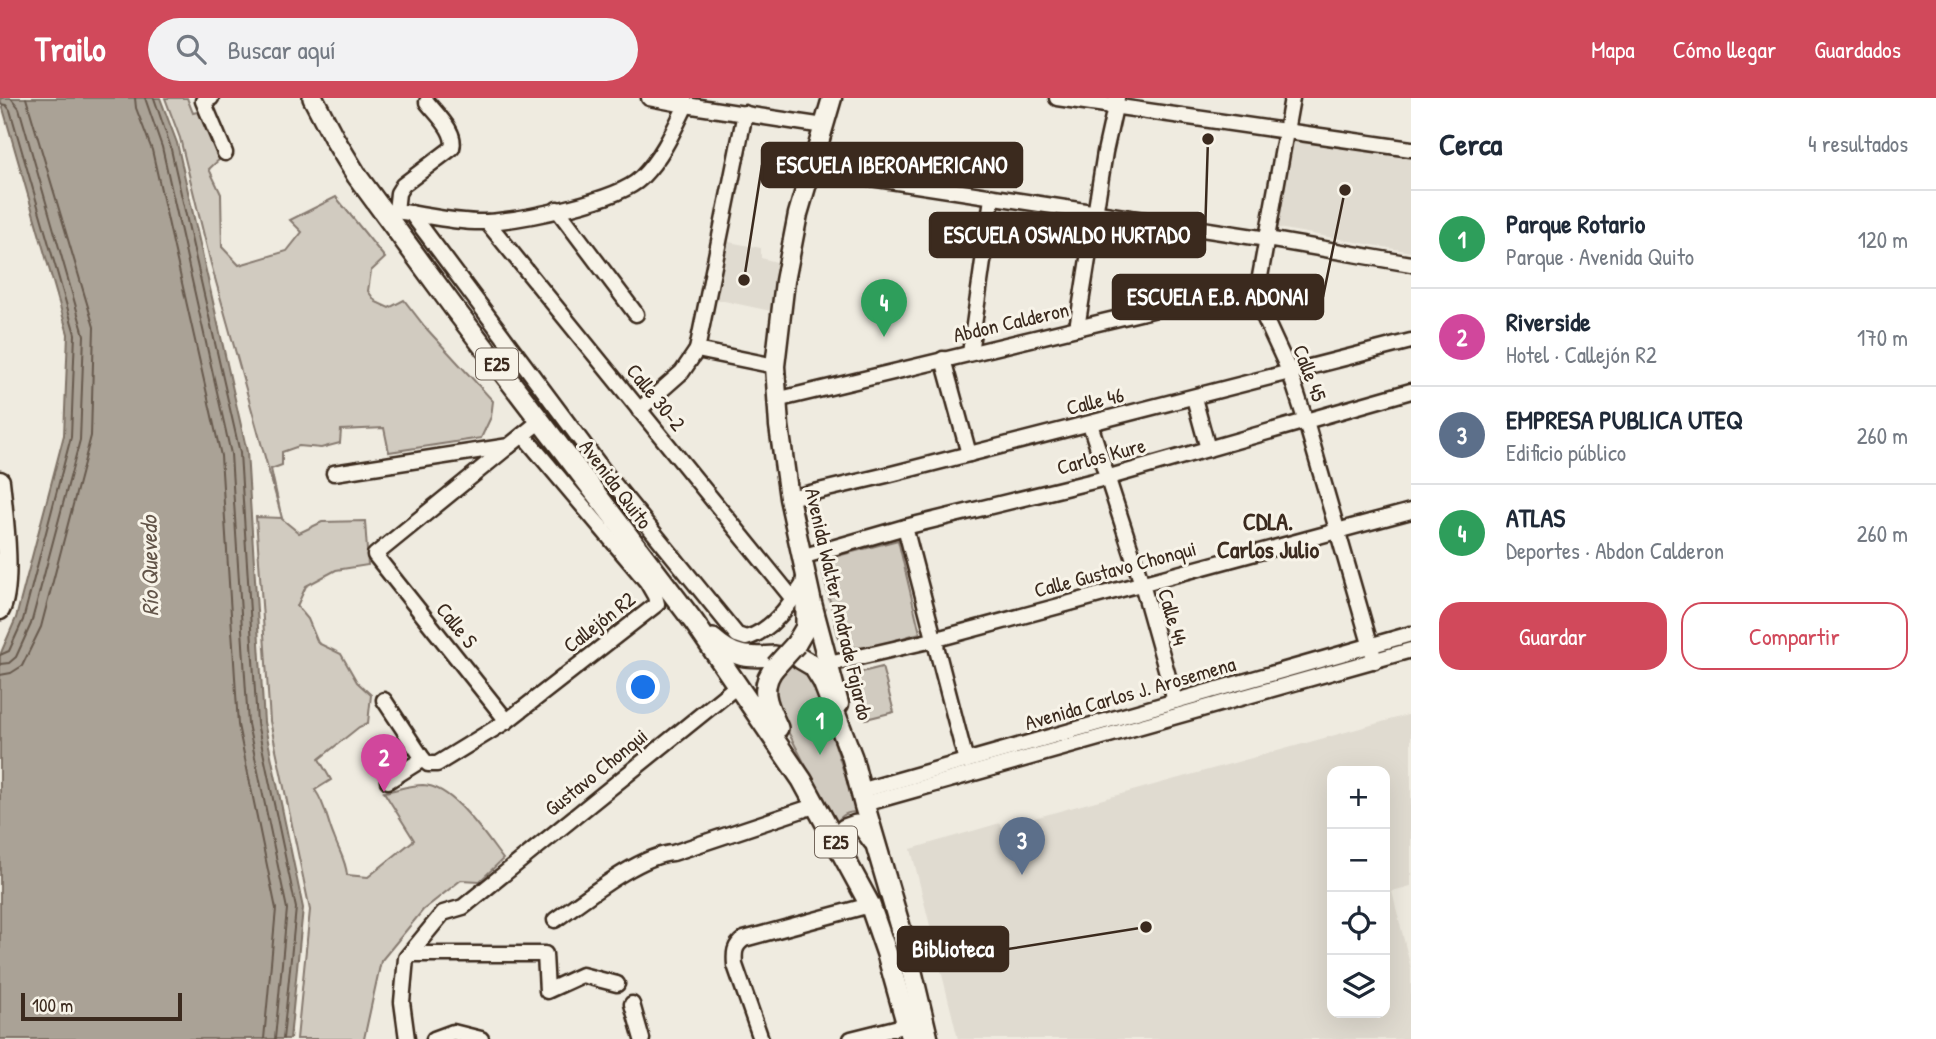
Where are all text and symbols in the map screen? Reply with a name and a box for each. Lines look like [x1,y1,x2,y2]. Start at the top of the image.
search box [148,18,638,81]
text: Trailo [35,27,106,71]
icon: search [172,30,210,68]
text: Buscar aquí [228,32,336,67]
text: Mapa [1591,33,1635,65]
text: Cómo llegar [1673,33,1776,65]
text: Guardados [1814,33,1901,65]
text: Cerca [1439,124,1502,164]
text: 4 resultados [1808,128,1908,159]
callout: ESCUELA IBEROAMERICANO [762,143,1022,187]
text: ESCUELA IBEROAMERICANO [776,149,1008,180]
text: Parque Rotario [1506,206,1645,241]
callout: ESCUELA OSWALDO HURTADO [930,213,1205,257]
text: ESCUELA OSWALDO HURTADO [943,219,1191,250]
text: 1 [1458,224,1466,255]
text: 120 m [1858,224,1908,255]
text: Parque · Avenida Quito [1506,241,1694,272]
callout: ESCUELA E.B. ADONAI [1113,275,1323,319]
pin: 4 [861,279,907,337]
text: ESCUELA E.B. ADONAI [1127,281,1309,312]
street label: Abdon Calderon [950,295,1072,349]
text: Riverside [1506,304,1591,339]
text: 2 [1457,322,1467,353]
text: 170 m [1857,322,1908,353]
text: Hotel · Callejón R2 [1506,339,1657,370]
street label: Calle 45 [1286,340,1334,406]
road number: E25 [476,348,518,380]
street label: Calle 30-2 [620,357,692,437]
street label: Calle 46 [1063,380,1127,422]
text: EMPRESA PUBLICA UTEQ [1506,402,1743,437]
text: 3 [1457,420,1467,451]
text: 260 m [1857,420,1908,451]
street label: Carlos Kure [1053,430,1149,482]
street label: Avenida Quito [573,433,659,535]
text: Edificio público [1506,437,1626,468]
street label: Avenida Walter Andrade Fajardo [798,485,880,723]
text: ATLAS [1506,500,1565,535]
district label: CDLA. Carlos Julio [1217,505,1320,565]
water label: Río Quevedo [133,514,165,616]
text: 4 [1458,518,1466,549]
text: 260 m [1857,518,1908,549]
street label: Calle Gustavo Chonqui [1031,533,1199,605]
text: Deportes · Abdon Calderon [1506,535,1724,566]
street label: Callejón R2 [557,585,641,659]
street label: Calle 44 [1151,585,1195,649]
street label: Calle S [429,596,485,654]
button: Guardar [1439,602,1667,670]
button: Compartir [1681,602,1908,670]
street label: Avenida Carlos J. Arosemena [1021,649,1239,737]
your location [626,670,660,704]
pin: 1 [797,697,843,755]
street label: Gustavo Chonqui [538,721,654,823]
pin: 2 [361,734,407,792]
map controls [1327,766,1390,1018]
button: + [1327,766,1390,829]
pin: 3 [999,817,1045,875]
road number: E25 [815,827,857,858]
button: − [1327,829,1390,892]
button: locate [1327,892,1390,955]
callout: Biblioteca [898,927,1008,971]
text: Biblioteca [912,933,994,964]
button: layers [1327,955,1390,1018]
scale bar [21,990,182,1022]
text: 100 m [32,992,73,1018]

